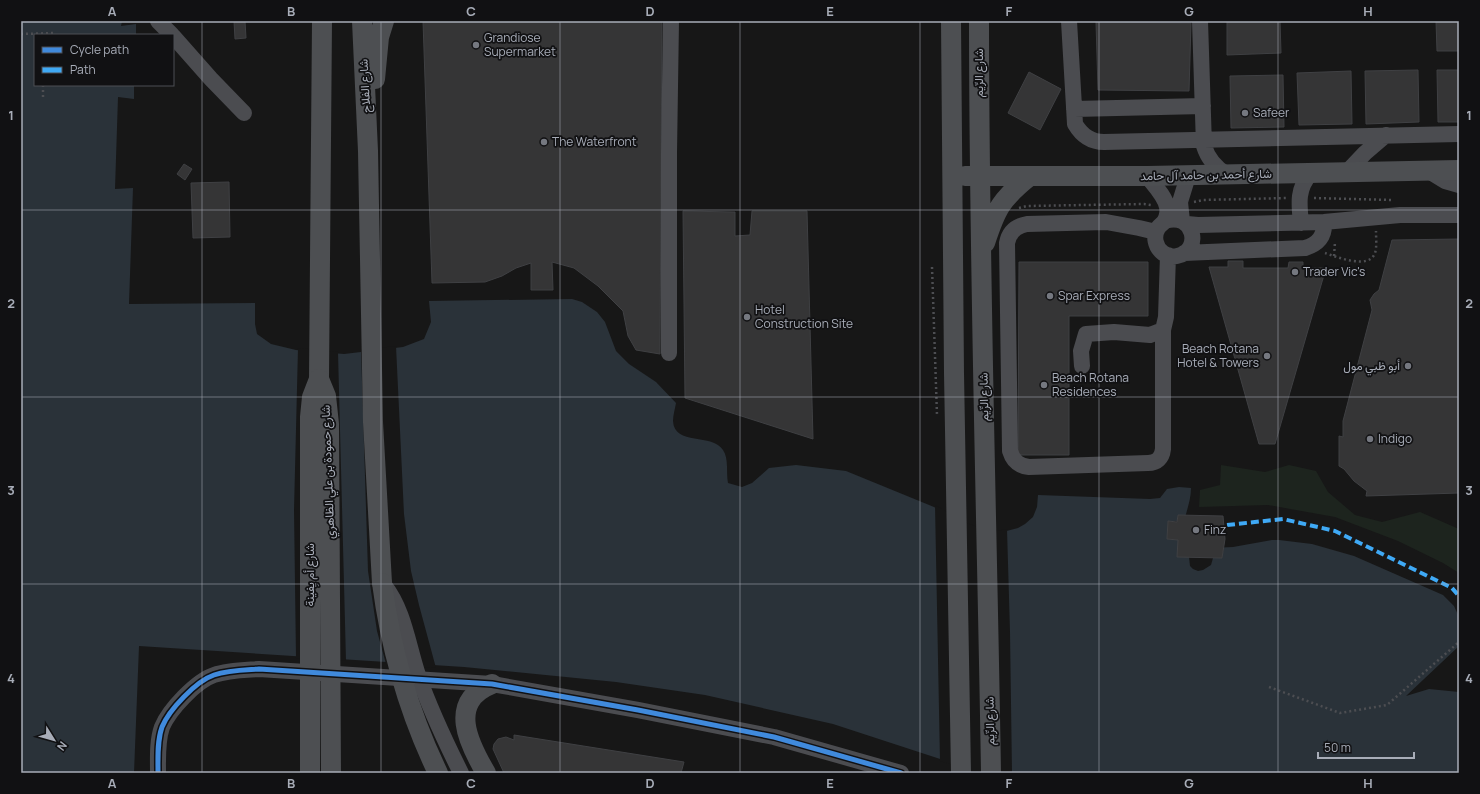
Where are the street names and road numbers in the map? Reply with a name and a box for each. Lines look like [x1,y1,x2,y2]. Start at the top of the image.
street label: شارع الرِّيم [970,49,988,97]
street label: شارع الفلاح [355,59,375,113]
street label: شارع أحمد بن حامد آل حامد [1140,165,1272,185]
street label: شارع الرِّيم [975,372,993,422]
street label: شارع حمودة بن علي الظاهري [317,405,340,539]
street label: شارع أم يِفينة [301,543,319,607]
street label: شارع الرِّيم [981,696,999,746]

